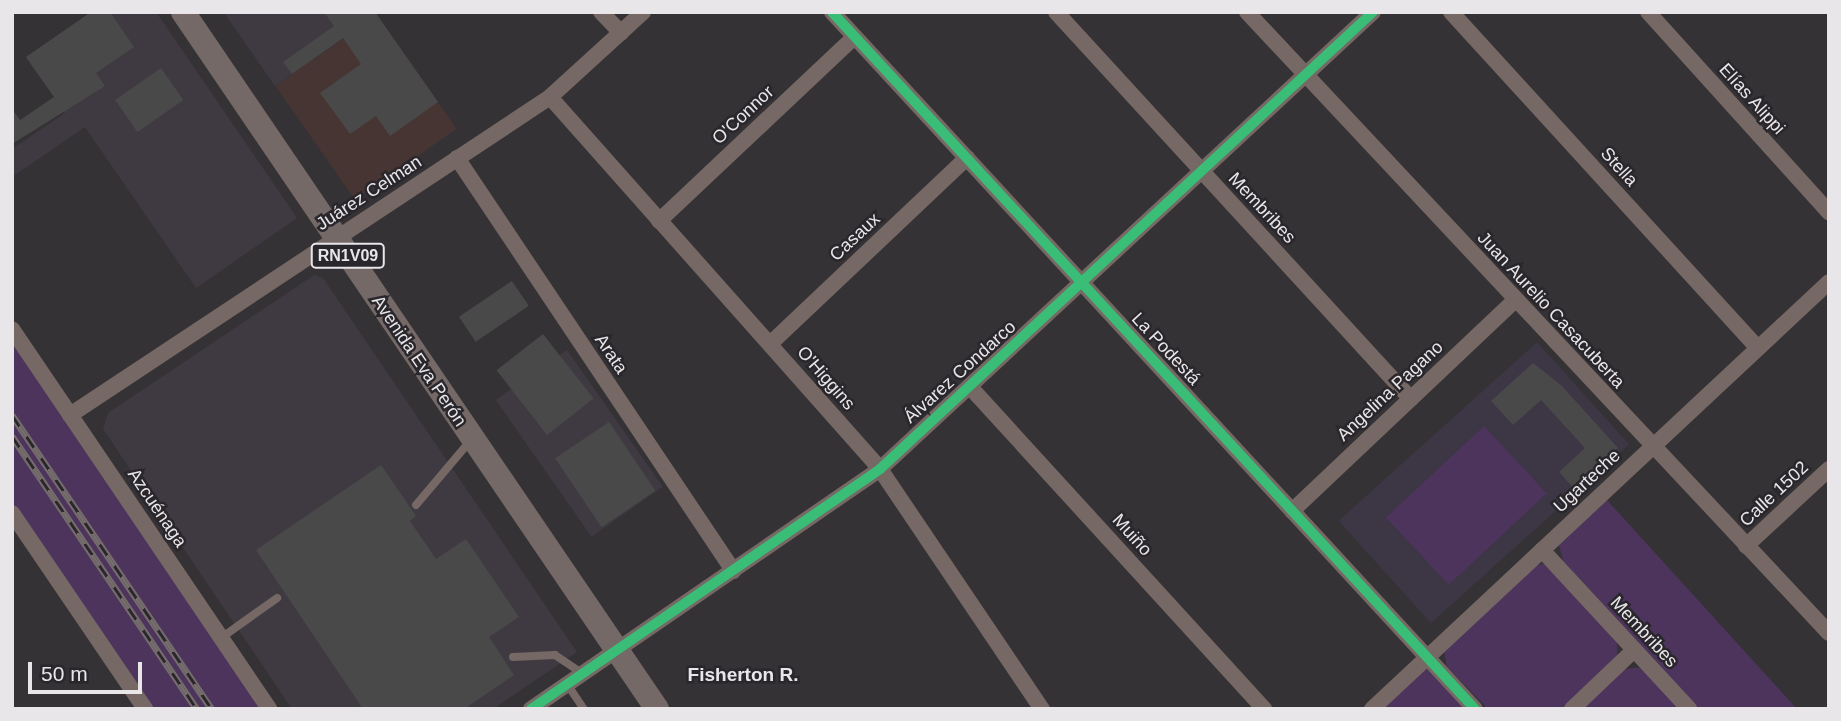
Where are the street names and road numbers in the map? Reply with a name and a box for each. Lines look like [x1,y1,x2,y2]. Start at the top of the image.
street label: Elías Alippi [1714,59,1790,139]
street label: O'Connor [708,81,778,149]
street label: Stella [1596,143,1642,191]
street label: Juárez Celman [312,151,426,235]
street label: Membribes [1224,168,1300,248]
street label: Casaux [825,208,885,266]
street label: Juan Aurelio Casacuberta [1472,227,1630,393]
road number: RN1V09 [310,244,386,268]
street label: Avenida Eva Perón [367,291,471,431]
street label: La Podestá [1127,308,1205,390]
street label: Álvarez Condarco [900,316,1020,428]
street label: Arata [590,330,632,378]
street label: Angelina Pagano [1332,336,1448,446]
street label: O'Higgins [792,342,860,414]
street label: Ugarteche [1549,445,1625,517]
street label: Calle 1502 [1735,457,1813,531]
street label: Azcuénaga [123,465,191,551]
street label: Muiño [1108,510,1156,560]
street label: Membribes [1606,592,1682,672]

